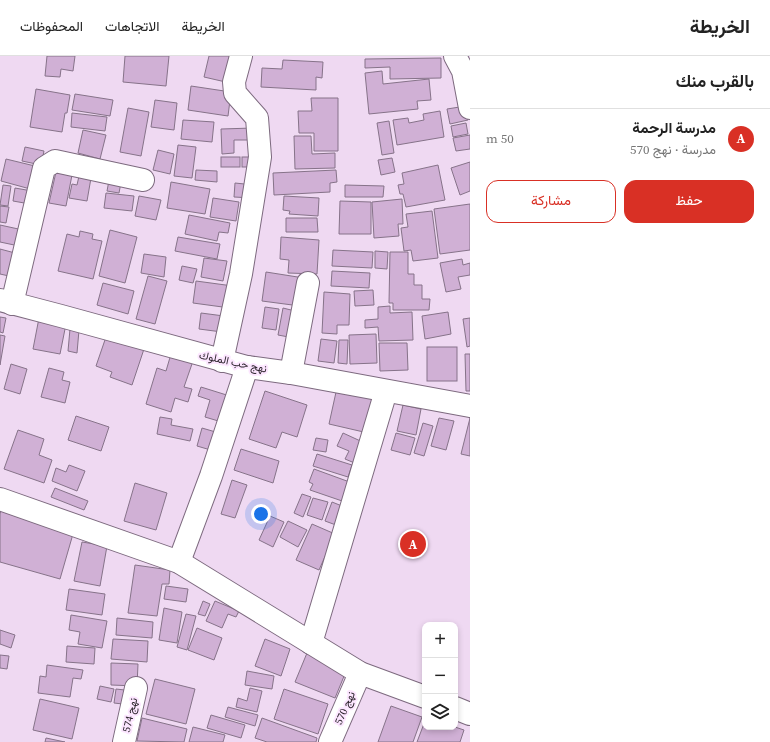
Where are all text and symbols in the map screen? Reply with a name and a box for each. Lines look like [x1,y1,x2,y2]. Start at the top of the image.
text: الخريطة [690,13,750,39]
text: المحفوظات [20,16,83,36]
text: الاتجاهات [105,16,159,36]
text: الخريطة [181,16,225,36]
text: بالقرب منك [676,69,754,93]
text: مدرسة الرحمة [632,117,716,138]
text: 50 m [486,130,514,147]
text: A [737,130,745,147]
text: مدرسة · نهج 570 [630,141,716,158]
button: مشاركة [486,180,616,223]
button: حفظ [624,180,754,223]
street label: نهج حب الملوك [198,347,268,377]
your location [251,504,271,524]
pin: A [400,529,426,559]
map controls [422,622,458,730]
button: + [422,622,458,658]
button: − [422,658,458,694]
street label: نهج 570 [331,689,359,727]
button: layers [422,694,458,730]
street label: نهج 574 [119,696,141,734]

